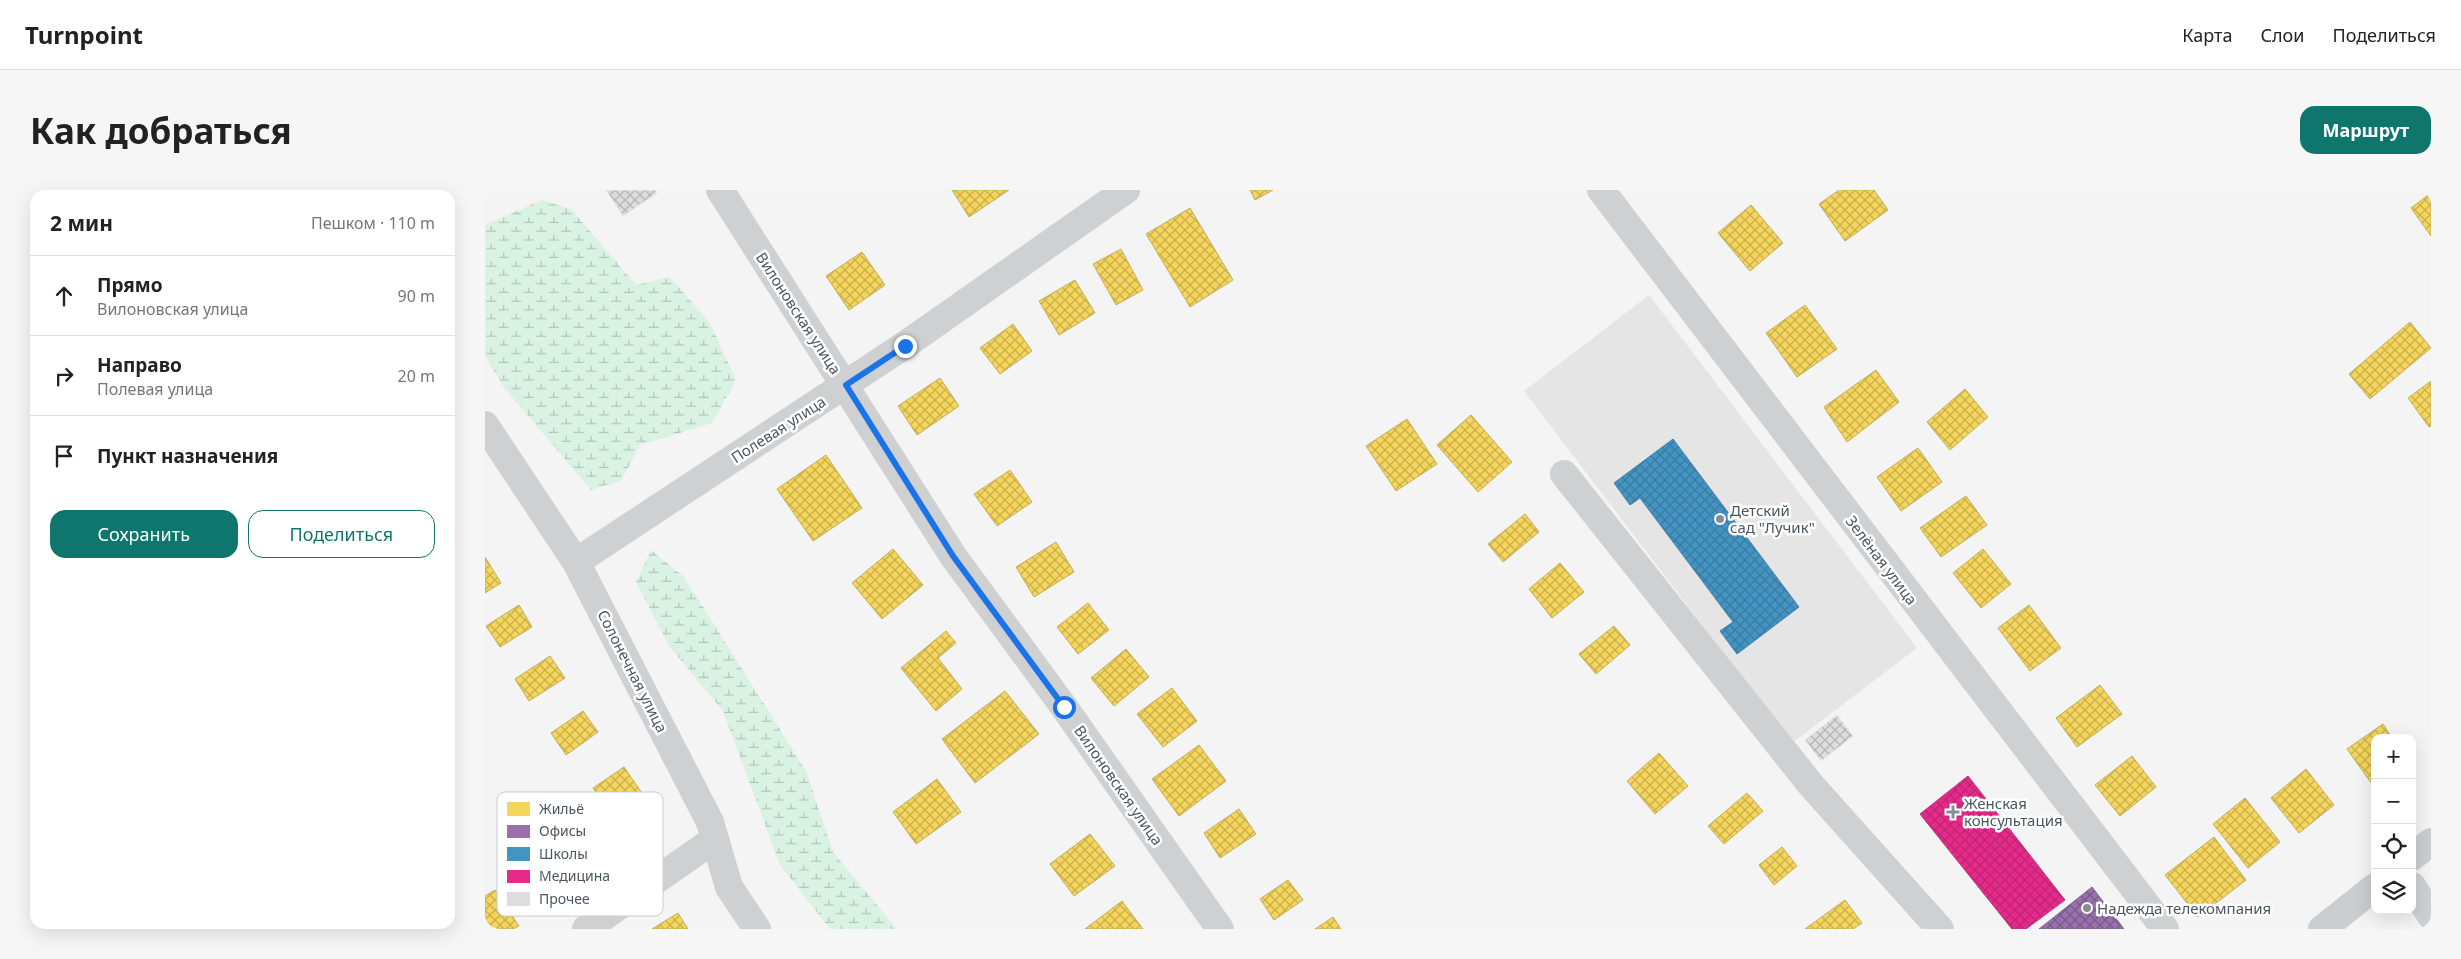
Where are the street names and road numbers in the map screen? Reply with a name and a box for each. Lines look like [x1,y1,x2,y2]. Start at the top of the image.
street label: Вилоновская улица [752,248,846,378]
street label: Полевая улица [727,391,829,467]
street label: Зелёная улица [1842,511,1922,609]
street label: Солонечная улица [593,606,673,736]
street label: Вилоновская улица [1070,721,1168,849]

